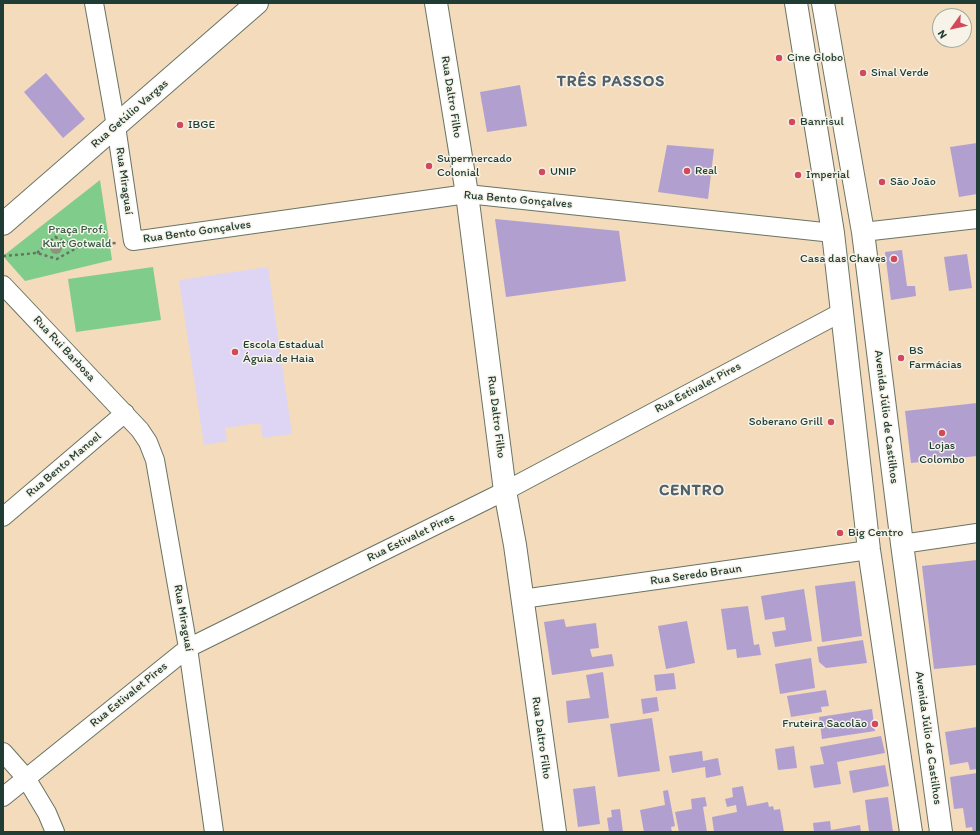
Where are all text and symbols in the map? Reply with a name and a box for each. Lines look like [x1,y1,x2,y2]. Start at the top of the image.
north arrow [932,8,972,48]
text: N [935,28,950,41]
place label: Cine Globo [787,51,843,65]
marker: Cine Globo [774,53,784,63]
street label: Rua Daltro Filho [437,55,465,139]
place label: Sinal Verde [871,66,929,80]
marker: Sinal Verde [858,68,868,78]
district label: TRÊS PASSOS [557,72,665,92]
street label: Rua Getúlio Vargas [88,76,172,152]
place label: Banrisul [800,115,844,129]
marker: Banrisul [787,117,797,127]
place label: IBGE [188,118,215,132]
marker: IBGE [175,120,185,130]
street label: Rua Miraguaí [112,146,136,216]
place label: Supermercado Colonial [437,152,512,180]
marker: Supermercado Colonial [424,161,434,171]
place label: Real [695,164,717,178]
place label: UNIP [550,165,576,179]
marker: Real [682,166,692,176]
marker: UNIP [537,167,547,177]
place label: Imperial [806,168,850,182]
marker: Imperial [793,170,803,180]
place label: São João [890,175,936,189]
marker: São João [877,177,887,187]
street label: Rua Bento Gonçalves [463,188,573,212]
street label: Rua Bento Gonçalves [142,217,252,247]
park label: Praça Prof. Kurt Gotwald [42,223,112,251]
place label: Casa das Chaves [800,252,886,266]
marker: Casa das Chaves [889,254,899,264]
street label: Rua Rui Barbosa [30,313,98,385]
place label: Escola Estadual Águia de Haia [243,338,324,366]
place label: BS Farmácias [909,344,962,372]
marker: Escola Estadual Águia de Haia [230,347,240,357]
street label: Avenida Júlio de Castilhos [871,349,901,485]
marker: BS Farmácias [896,353,906,363]
street label: Rua Estivalet Pires [652,359,744,417]
street label: Rua Daltro Filho [484,375,508,459]
place label: Soberano Grill [749,415,823,429]
marker: Soberano Grill [826,417,836,427]
marker: Lojas Colombo [937,428,947,438]
street label: Rua Bento Manoel [23,429,105,501]
place label: Lojas Colombo [919,439,965,467]
district label: CENTRO [659,481,725,501]
street label: Rua Estivalet Pires [365,511,457,565]
place label: Big Centro [848,526,903,540]
marker: Big Centro [835,528,845,538]
street label: Rua Seredo Braun [649,561,743,589]
street label: Rua Miraguaí [170,583,196,653]
street label: Rua Estivalet Pires [87,659,171,731]
street label: Avenida Júlio de Castilhos [912,670,944,806]
street label: Rua Daltro Filho [528,696,554,780]
place label: Fruteira Sacolão [782,717,867,731]
marker: Fruteira Sacolão [870,719,880,729]

